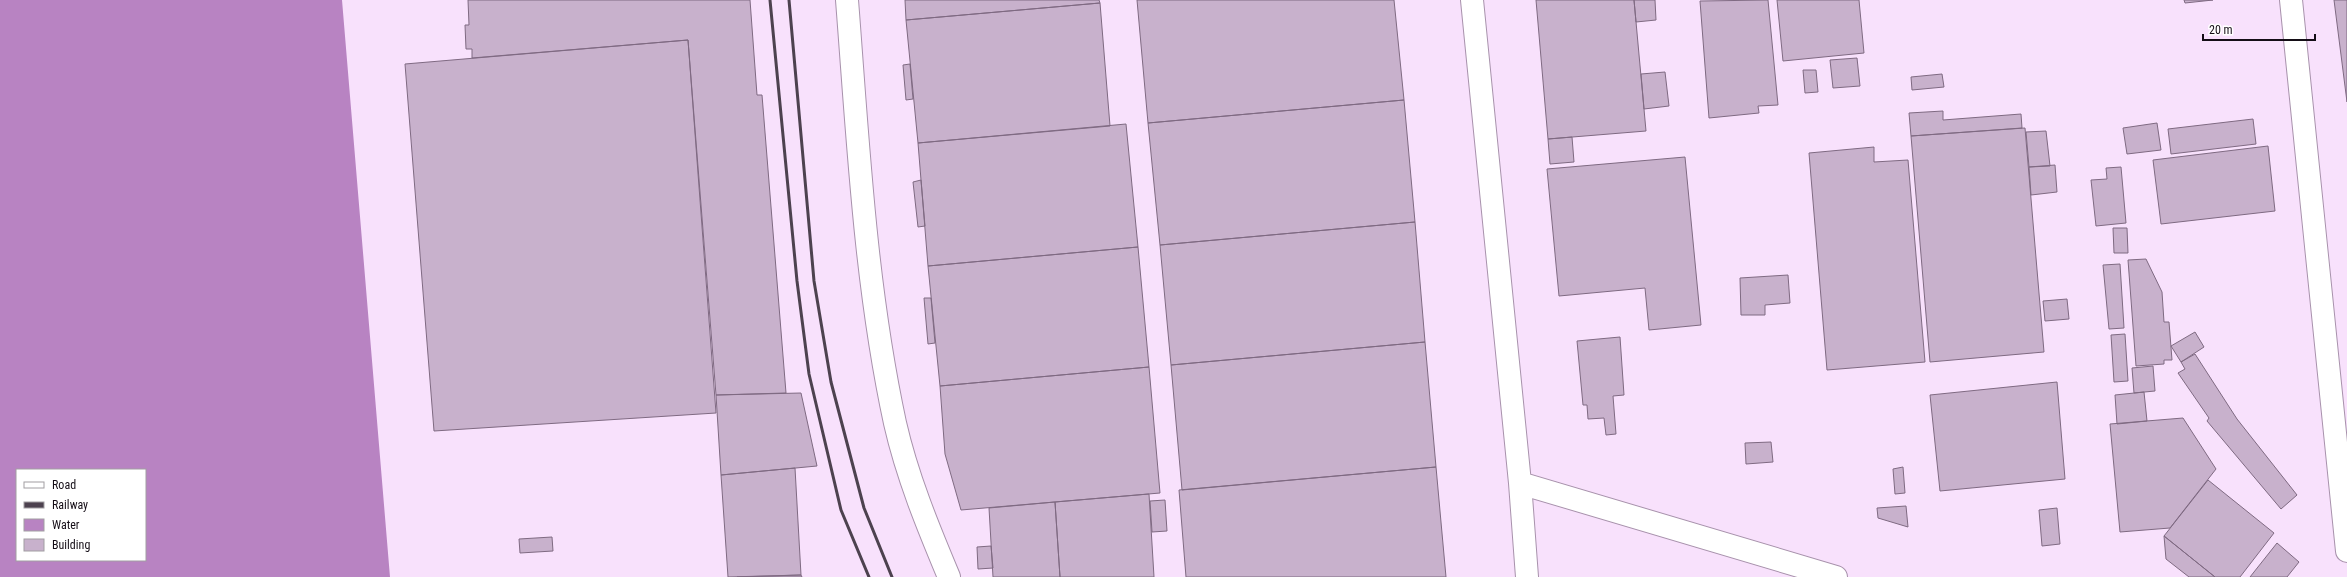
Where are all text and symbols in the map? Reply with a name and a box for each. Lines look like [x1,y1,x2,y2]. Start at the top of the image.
scale bar [2203,16,2315,42]
text: 20 m [2209,23,2233,37]
legend [16,469,146,561]
text: Road [52,478,76,492]
text: Railway [52,498,88,512]
text: Water [52,518,80,532]
text: Building [52,538,90,552]

